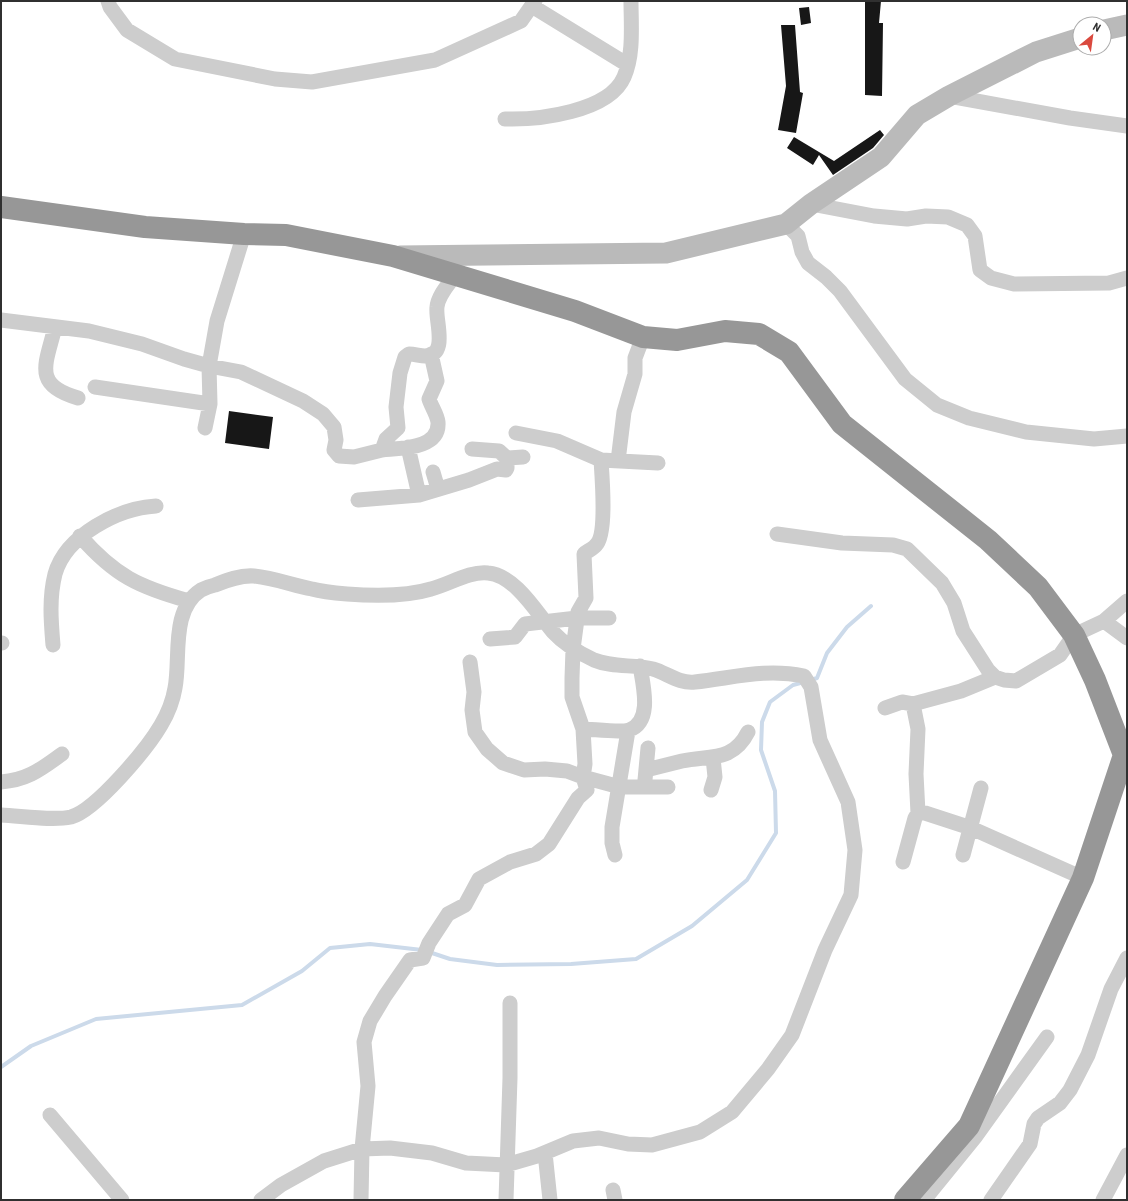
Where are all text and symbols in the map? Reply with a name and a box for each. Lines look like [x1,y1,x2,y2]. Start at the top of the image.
north arrow [1072,16,1112,56]
text: N [1091,20,1103,35]

